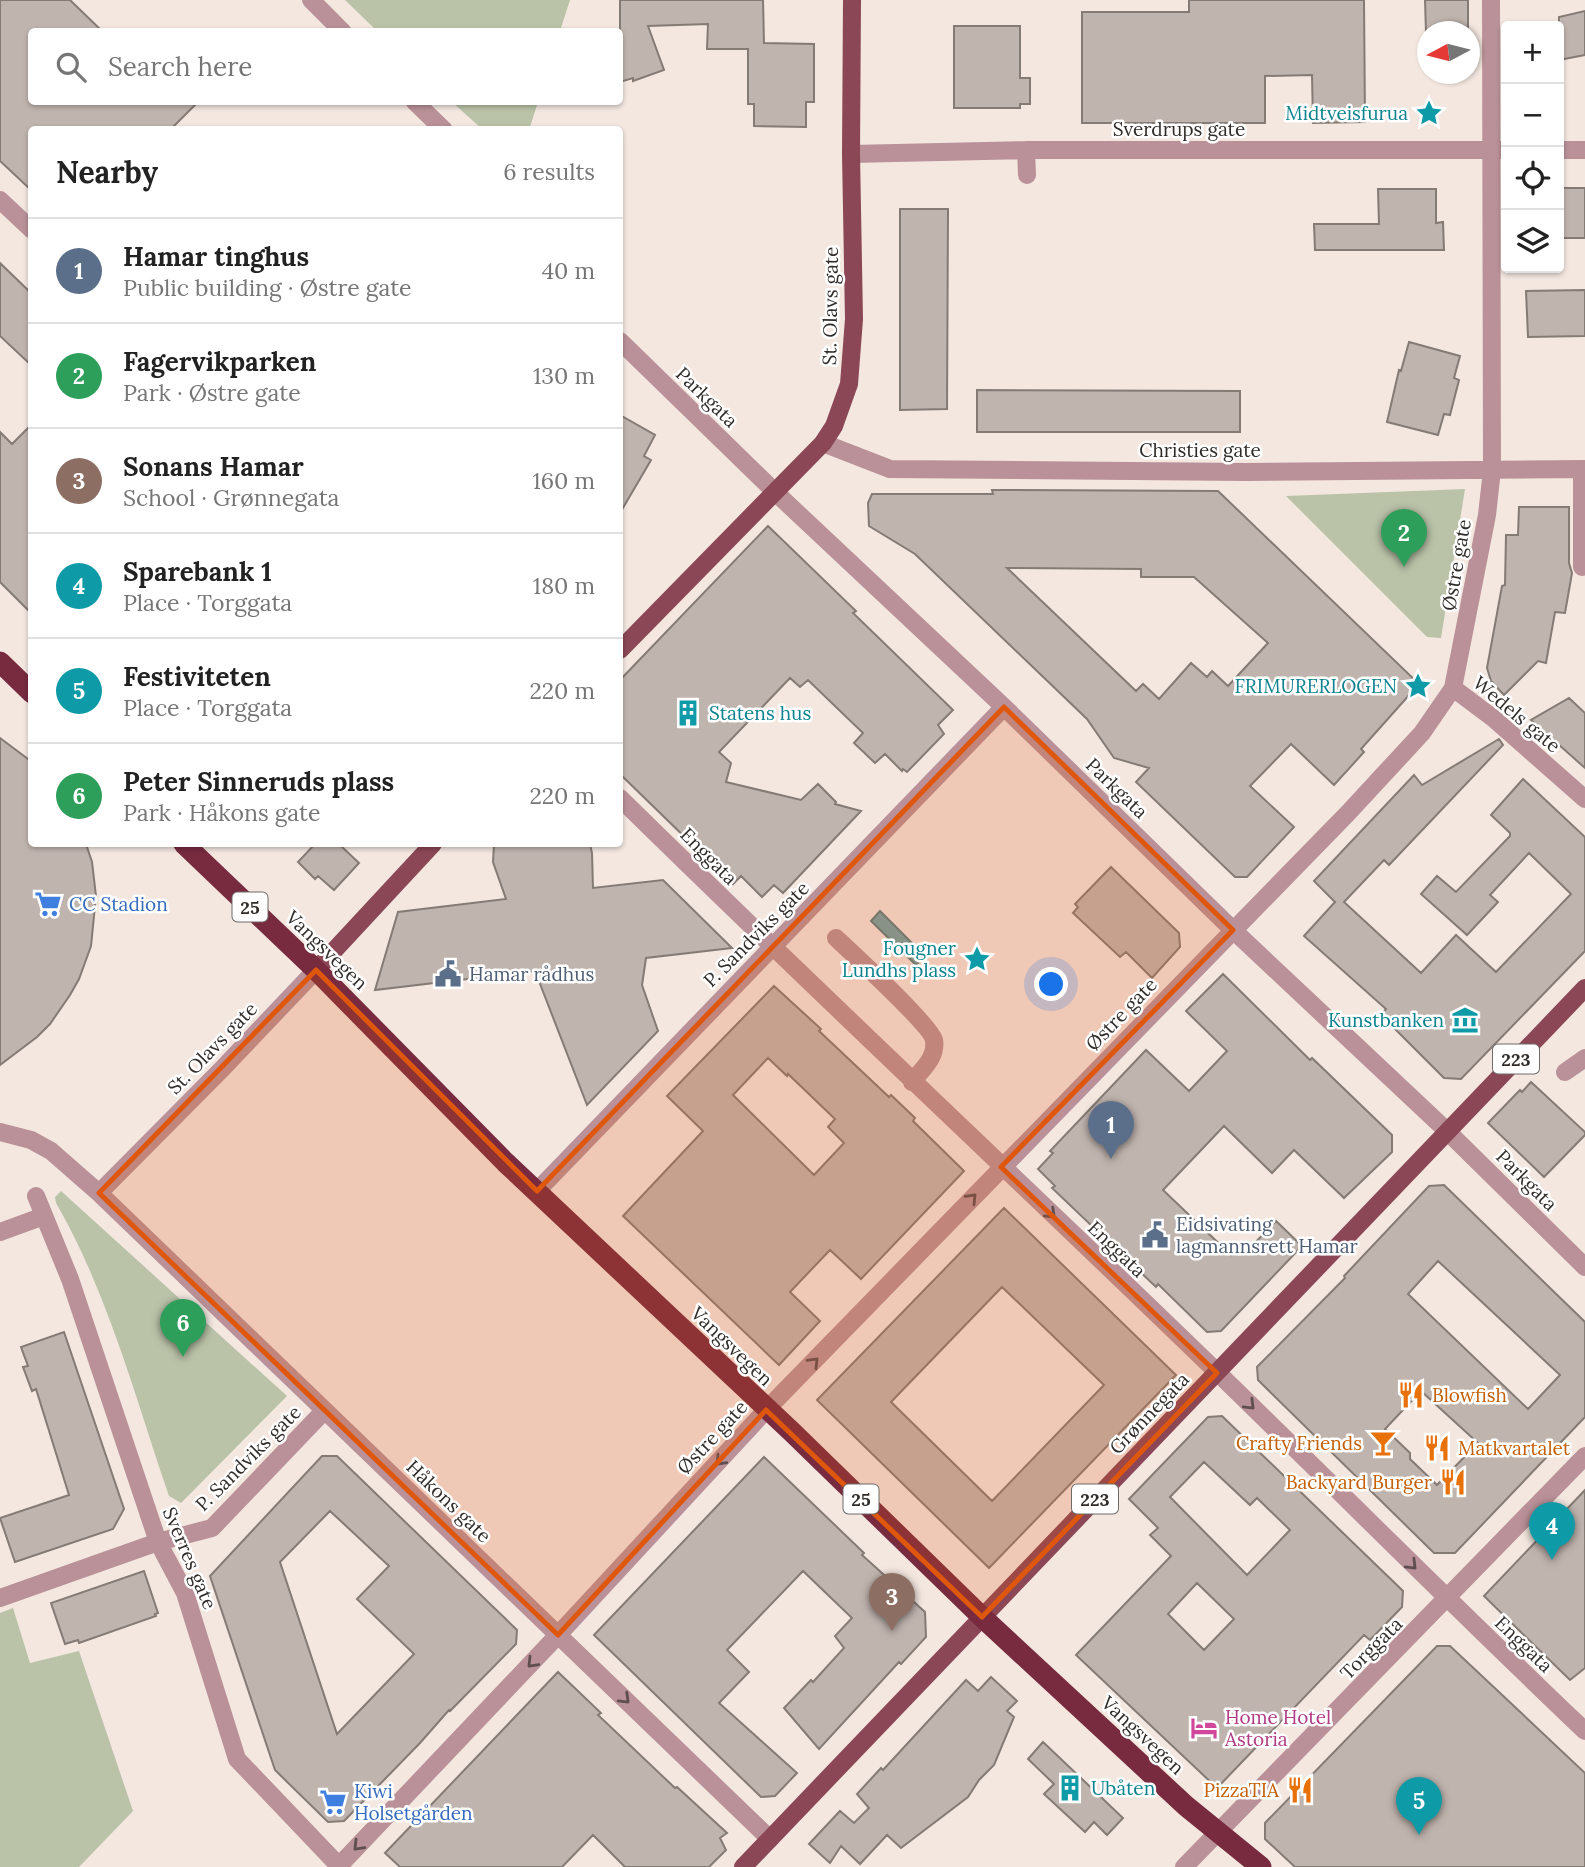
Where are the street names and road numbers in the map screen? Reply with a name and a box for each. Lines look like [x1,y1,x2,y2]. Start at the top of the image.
street label: Sverdrups gate [1113,117,1245,141]
street label: St. Olavs gate [817,246,843,366]
street label: Parkgata [671,362,743,432]
street label: Christies gate [1139,438,1261,462]
street label: Østre gate [1436,517,1476,613]
street label: Wedels gate [1468,670,1566,758]
street label: Parkgata [1081,753,1153,823]
street label: Enggata [675,822,743,890]
street label: P. Sandviks gate [698,876,814,992]
road number: 25 [232,893,268,922]
street label: Vangsvegen [280,904,373,995]
street label: Østre gate [1080,972,1162,1056]
street label: St. Olavs gate [162,997,262,1099]
road number: 223 [1493,1044,1539,1074]
street label: Parkgata [1491,1144,1563,1216]
street label: Enggata [1083,1216,1151,1282]
street label: Vangsvegen [685,1300,778,1391]
street label: Grønnegata [1104,1367,1194,1459]
street label: Østre gate [672,1395,752,1479]
street label: P. Sandviks gate [190,1400,306,1516]
street label: Håkons gate [402,1455,496,1547]
road number: 25 [844,1484,878,1514]
road number: 223 [1072,1484,1118,1514]
street label: Sverres gate [158,1503,222,1613]
street label: Enggata [1490,1611,1558,1677]
street label: Torggata [1335,1612,1407,1684]
street label: Vangsvegen [1096,1690,1189,1779]

